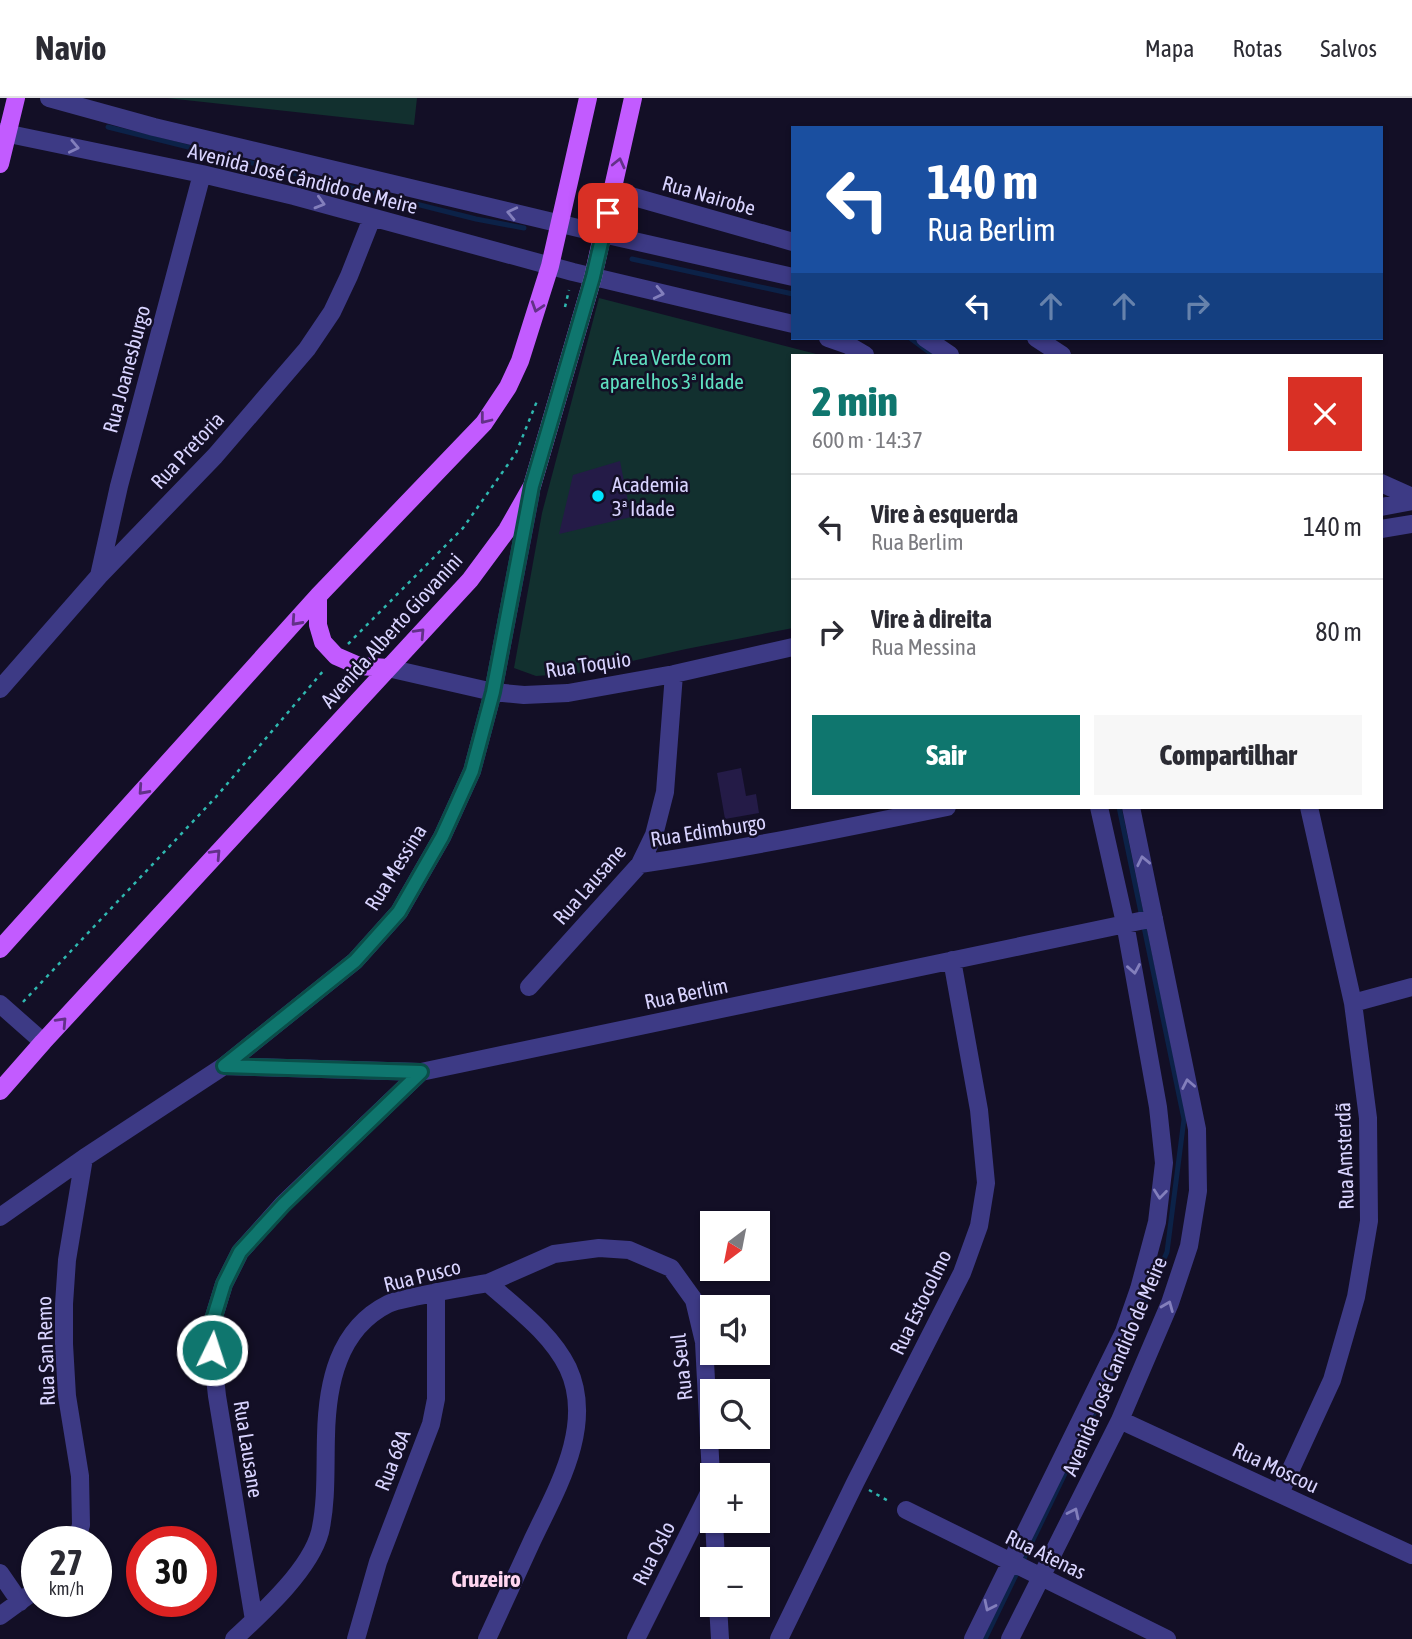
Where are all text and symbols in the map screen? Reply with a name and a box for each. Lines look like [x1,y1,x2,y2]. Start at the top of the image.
text: Navio [35,29,107,67]
text: Mapa [1145,35,1194,62]
text: Rotas [1232,35,1282,62]
text: Salvos [1320,35,1377,62]
street label: Avenida José Cândido de Meire [186,138,420,218]
one-way arrow [68,139,80,154]
text: 140 m [927,153,1038,209]
icon: left [812,154,903,245]
one-way arrow [611,157,625,169]
street label: Rua Nairobe [660,170,758,220]
pin [578,183,638,243]
icon: arrive [589,194,627,232]
one-way arrow [313,195,325,209]
one-way arrow [506,206,518,221]
text: Rua Berlim [927,211,1056,248]
one-way arrow [653,284,665,299]
icon: left [959,287,997,325]
icon: ahead [1032,287,1070,325]
icon: ahead [1105,287,1143,325]
icon: right [1178,287,1216,325]
one-way arrow [531,300,545,313]
street label: Rua Joanesburgo [97,303,155,435]
park label: Área Verde com aparelhos 3ª Idade [600,345,744,393]
text: 2 min [812,377,898,425]
button: close [1288,377,1362,451]
street label: Rua Pretoria [146,407,228,493]
one-way arrow [481,412,494,424]
text: 600 m · 14:37 [812,427,923,453]
place label: Academia 3ª Idade [612,472,689,520]
marker: Academia 3ª Idade [590,488,606,504]
text: Vire à esquerda [871,499,1018,529]
icon: left [812,508,850,546]
text: 140 m [1303,512,1362,542]
text: Rua Berlim [871,529,964,555]
street label: Avenida Alberto Giovanini [315,548,467,712]
text: Vire à direita [871,604,992,634]
one-way arrow [291,612,304,625]
icon: right [812,613,850,651]
text: 80 m [1315,617,1362,647]
one-way arrow [412,628,425,641]
text: Rua Messina [871,634,977,660]
street label: Rua Toquio [544,646,632,682]
button: Sair [812,715,1080,795]
button: Compartilhar [1094,715,1362,795]
one-way arrow [139,782,152,795]
street label: Rua Edimburgo [649,809,767,851]
street label: Rua Messina [359,820,431,914]
street label: Rua Lausane [548,839,630,929]
one-way arrow [208,849,220,862]
one-way arrow [1136,855,1151,867]
one-way arrow [1125,963,1140,975]
street label: Rua Berlim [642,972,730,1014]
one-way arrow [54,1017,66,1030]
one-way arrow [1182,1078,1197,1090]
street label: Rua Amsterdã [1330,1102,1358,1210]
one-way arrow [1153,1188,1168,1200]
north arrow [700,1211,770,1281]
map controls [700,1211,770,1617]
street label: Rua Estocolmo [884,1246,956,1358]
street label: Avenida José Candido de Meire [1057,1253,1171,1479]
street label: Rua Pusco [381,1254,463,1296]
button: sound [700,1295,770,1365]
street label: Rua San Remo [31,1296,59,1406]
one-way arrow [1160,1300,1174,1312]
position arrow [175,1313,249,1387]
street label: Rua Seul [666,1332,696,1402]
button: search [700,1379,770,1449]
street label: Rua Lausane [229,1399,269,1499]
street label: Rua 68A [369,1425,415,1494]
street label: Rua Moscou [1229,1437,1323,1497]
button: + [700,1463,770,1533]
one-way arrow [1065,1508,1079,1520]
street label: Rua Oslo [627,1517,679,1589]
street label: Rua Atenas [1002,1524,1090,1584]
speed limit sign: 30 [126,1526,217,1617]
text: 27 [50,1542,83,1582]
button: − [700,1547,770,1617]
district label: Cruzeiro [451,1566,521,1592]
text: km/h [49,1578,84,1599]
one-way arrow [984,1599,998,1611]

